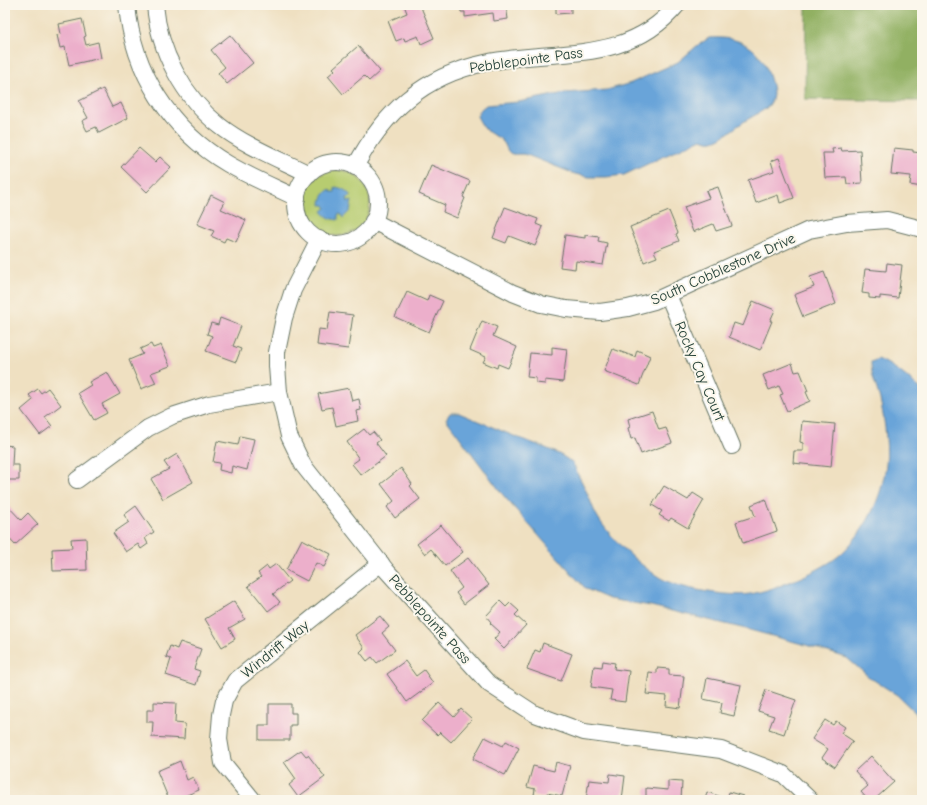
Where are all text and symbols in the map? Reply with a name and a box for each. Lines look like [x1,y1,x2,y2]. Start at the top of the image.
street label: Pebblepointe Pass [468,43,584,77]
street label: South Cobblestone Drive [648,229,799,309]
street label: Rocky Cay Court [671,318,729,424]
street label: Pebblepointe Pass [385,571,475,667]
street label: Windrift Way [237,616,313,682]

